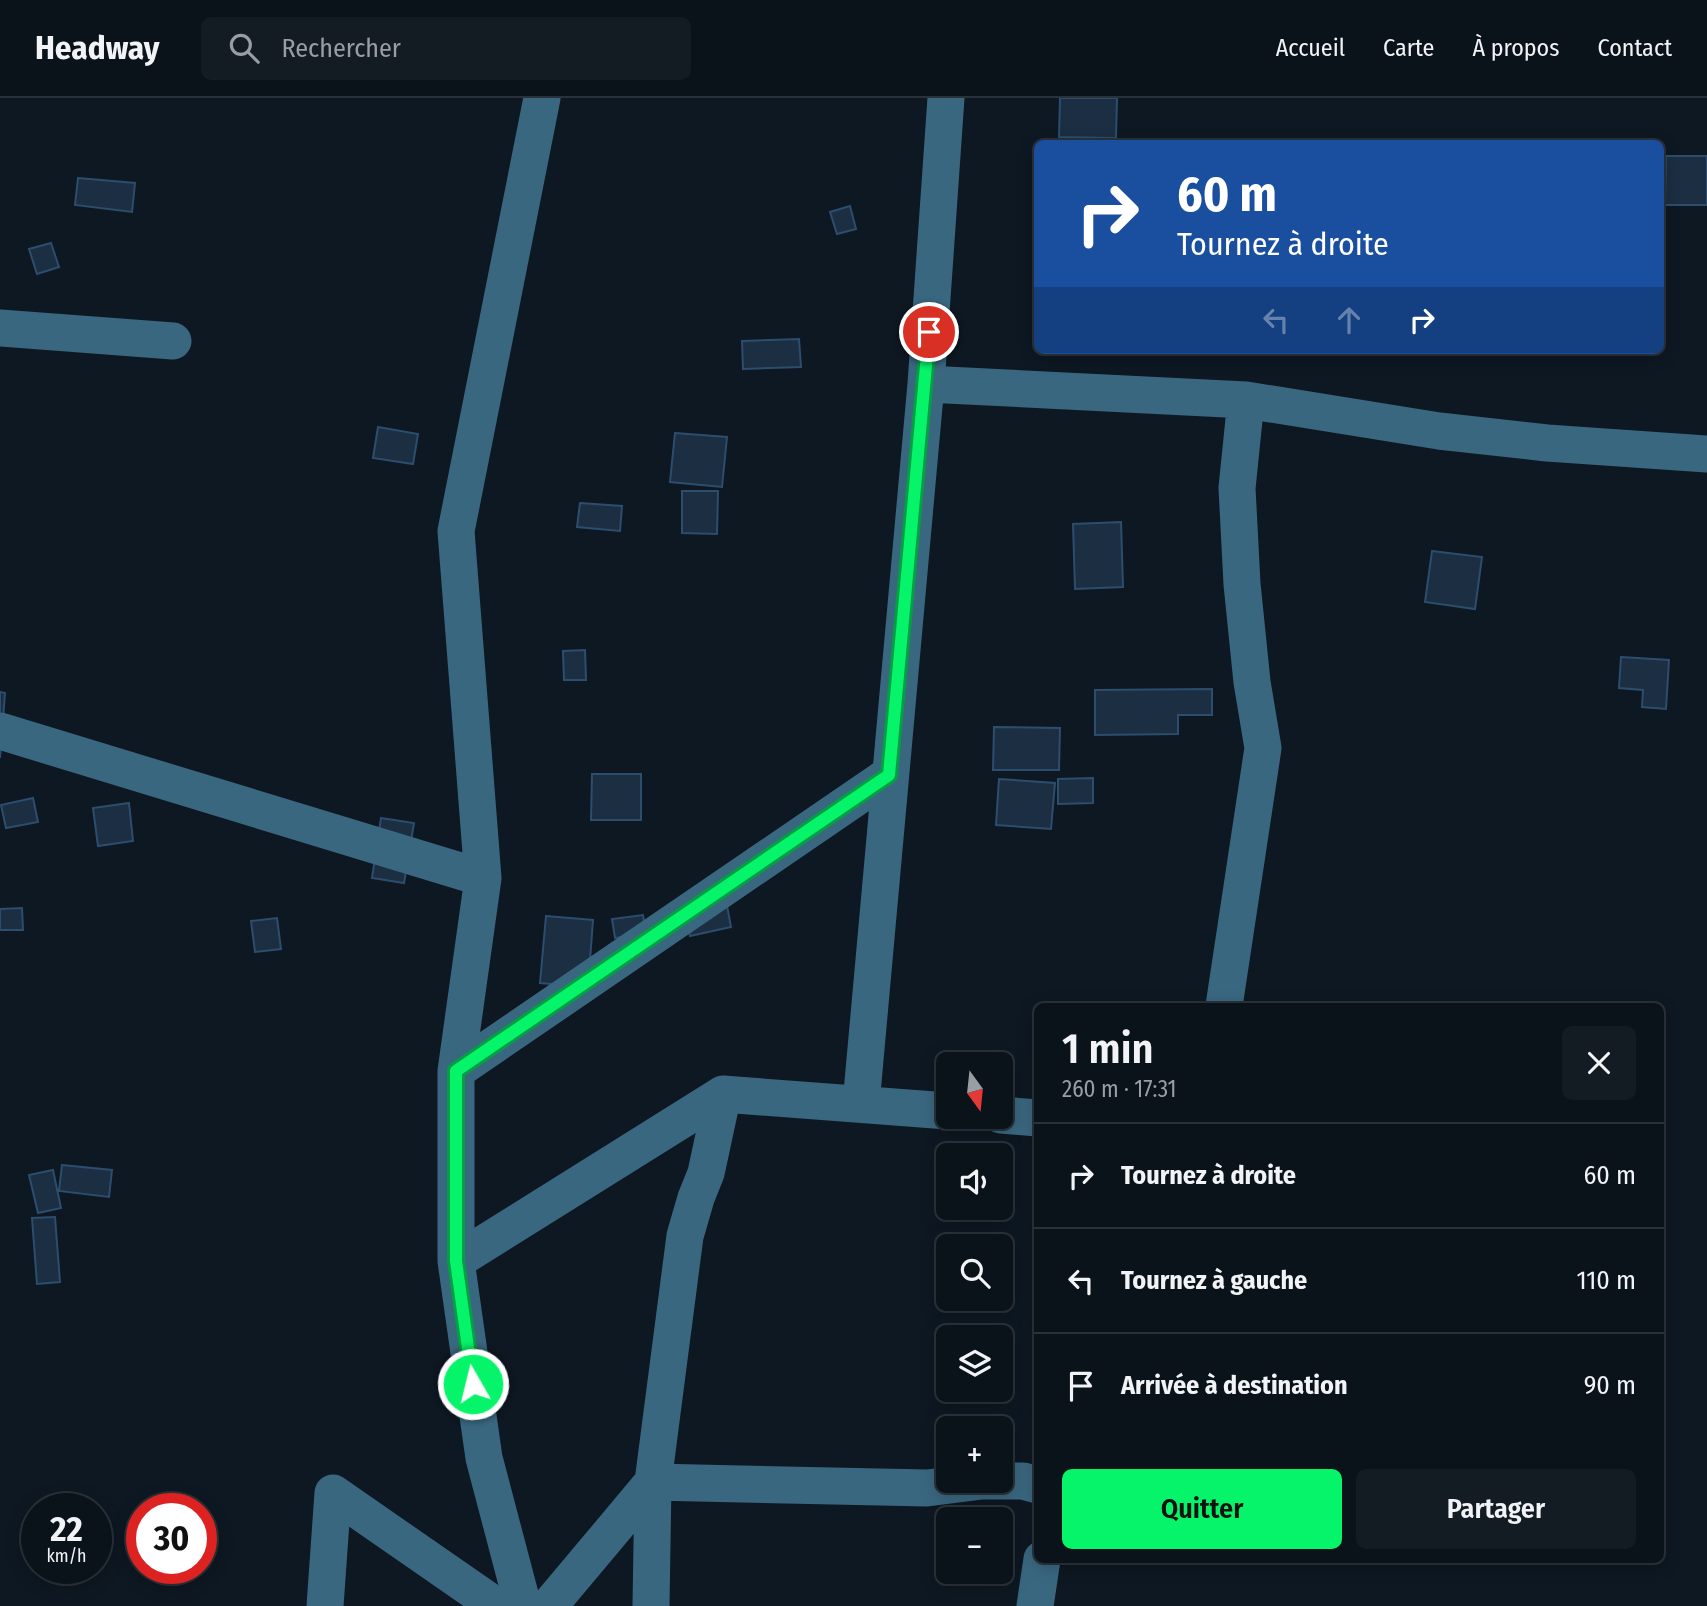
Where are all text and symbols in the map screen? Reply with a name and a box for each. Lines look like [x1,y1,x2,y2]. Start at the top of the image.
search box [201,17,691,80]
text: Headway [35,28,159,68]
icon: search [225,29,263,67]
text: Rechercher [281,33,401,64]
text: Accueil [1276,34,1345,62]
text: Carte [1383,34,1434,62]
text: À propos [1472,34,1559,62]
text: Contact [1597,34,1672,62]
text: 60 m [1177,165,1277,224]
icon: right [1062,168,1153,259]
text: Tournez à droite [1177,225,1389,263]
icon: left [1257,301,1295,339]
icon: ahead [1330,301,1368,339]
icon: right [1403,301,1441,339]
pin [899,302,959,362]
icon: arrive [910,313,948,351]
text: 1 min [1062,1024,1153,1074]
button: close [1562,1026,1636,1100]
north arrow [936,1052,1013,1129]
map controls [936,1052,1013,1584]
text: 260 m · 17:31 [1062,1075,1176,1103]
button: sound [936,1143,1013,1220]
icon: right [1062,1157,1100,1195]
text: Tournez à droite [1121,1160,1296,1191]
text: 60 m [1583,1160,1636,1191]
button: search [936,1234,1013,1311]
icon: left [1062,1262,1100,1300]
text: Tournez à gauche [1121,1265,1307,1296]
text: 110 m [1576,1265,1636,1296]
button: layers [936,1325,1013,1402]
position arrow [436,1347,510,1421]
icon: arrive [1062,1367,1100,1405]
text: Arrivée à destination [1121,1370,1348,1401]
text: 90 m [1584,1370,1636,1401]
button: + [936,1416,1013,1493]
button: Quitter [1062,1469,1342,1549]
button: Partager [1356,1469,1636,1549]
speed limit sign: 30 [126,1493,217,1584]
button: − [936,1507,1013,1584]
text: 22 [50,1508,83,1550]
text: km/h [46,1545,87,1567]

